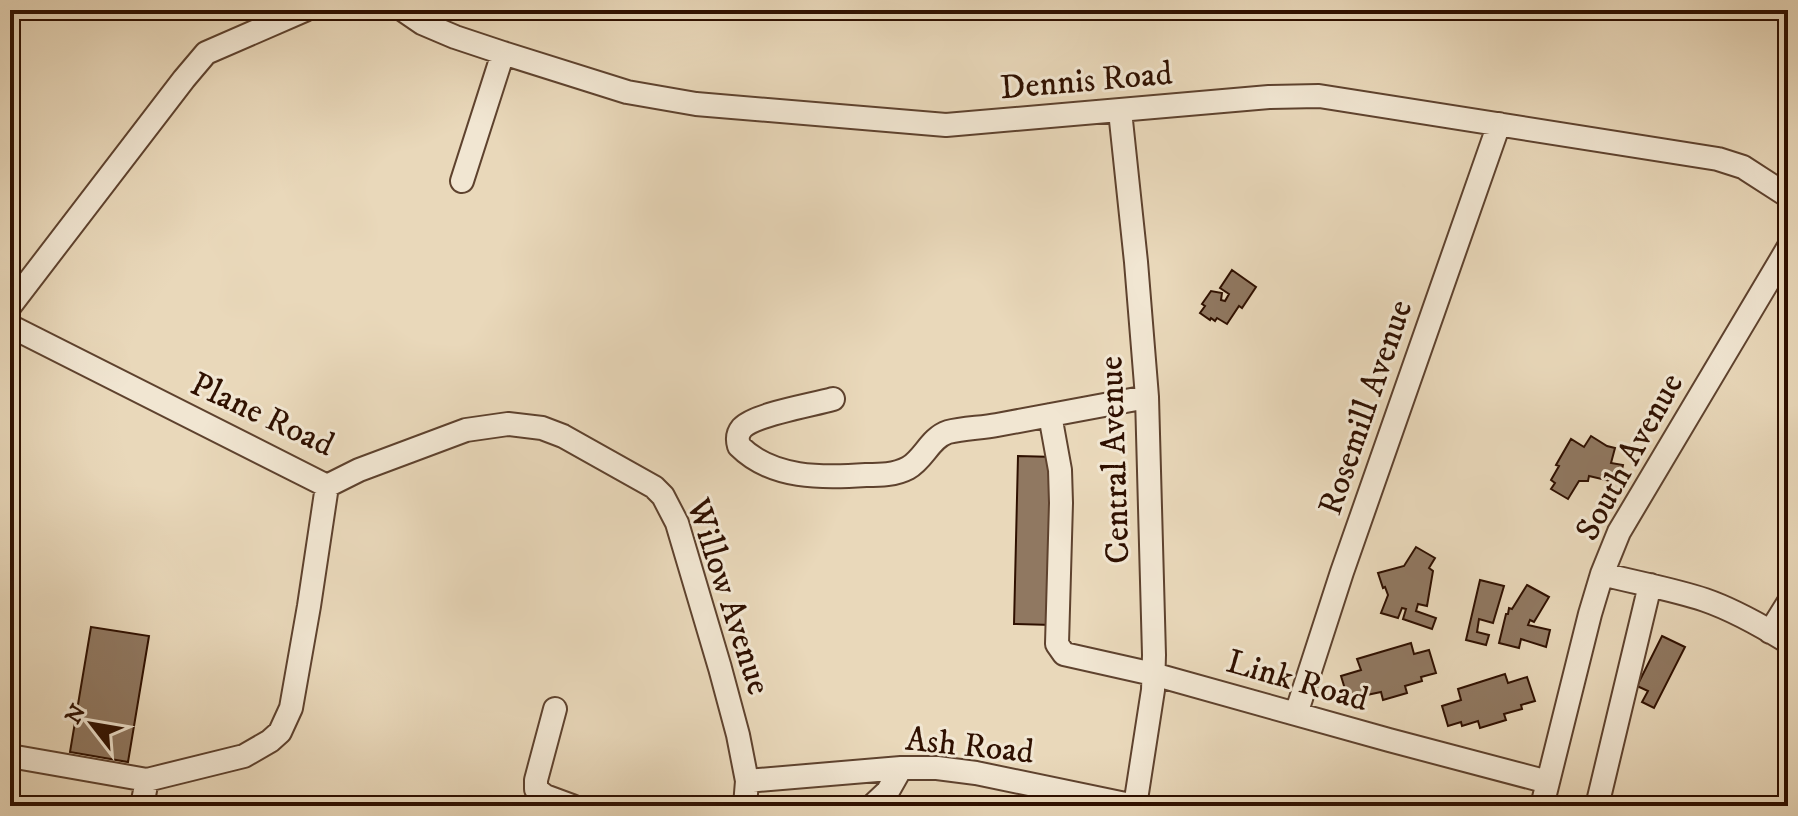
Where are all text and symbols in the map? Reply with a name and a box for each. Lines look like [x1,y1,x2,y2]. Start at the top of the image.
street label: Dennis Road [998,53,1174,109]
street label: Rosemill Avenue [1309,295,1422,521]
street label: Central Avenue [1090,355,1140,564]
street label: Plane Road [184,363,341,466]
street label: South Avenue [1567,366,1693,548]
street label: Willow Avenue [676,492,780,700]
street label: Link Road [1222,641,1373,721]
north arrow [52,684,132,764]
text: N [60,700,92,729]
street label: Ash Road [904,718,1036,774]

